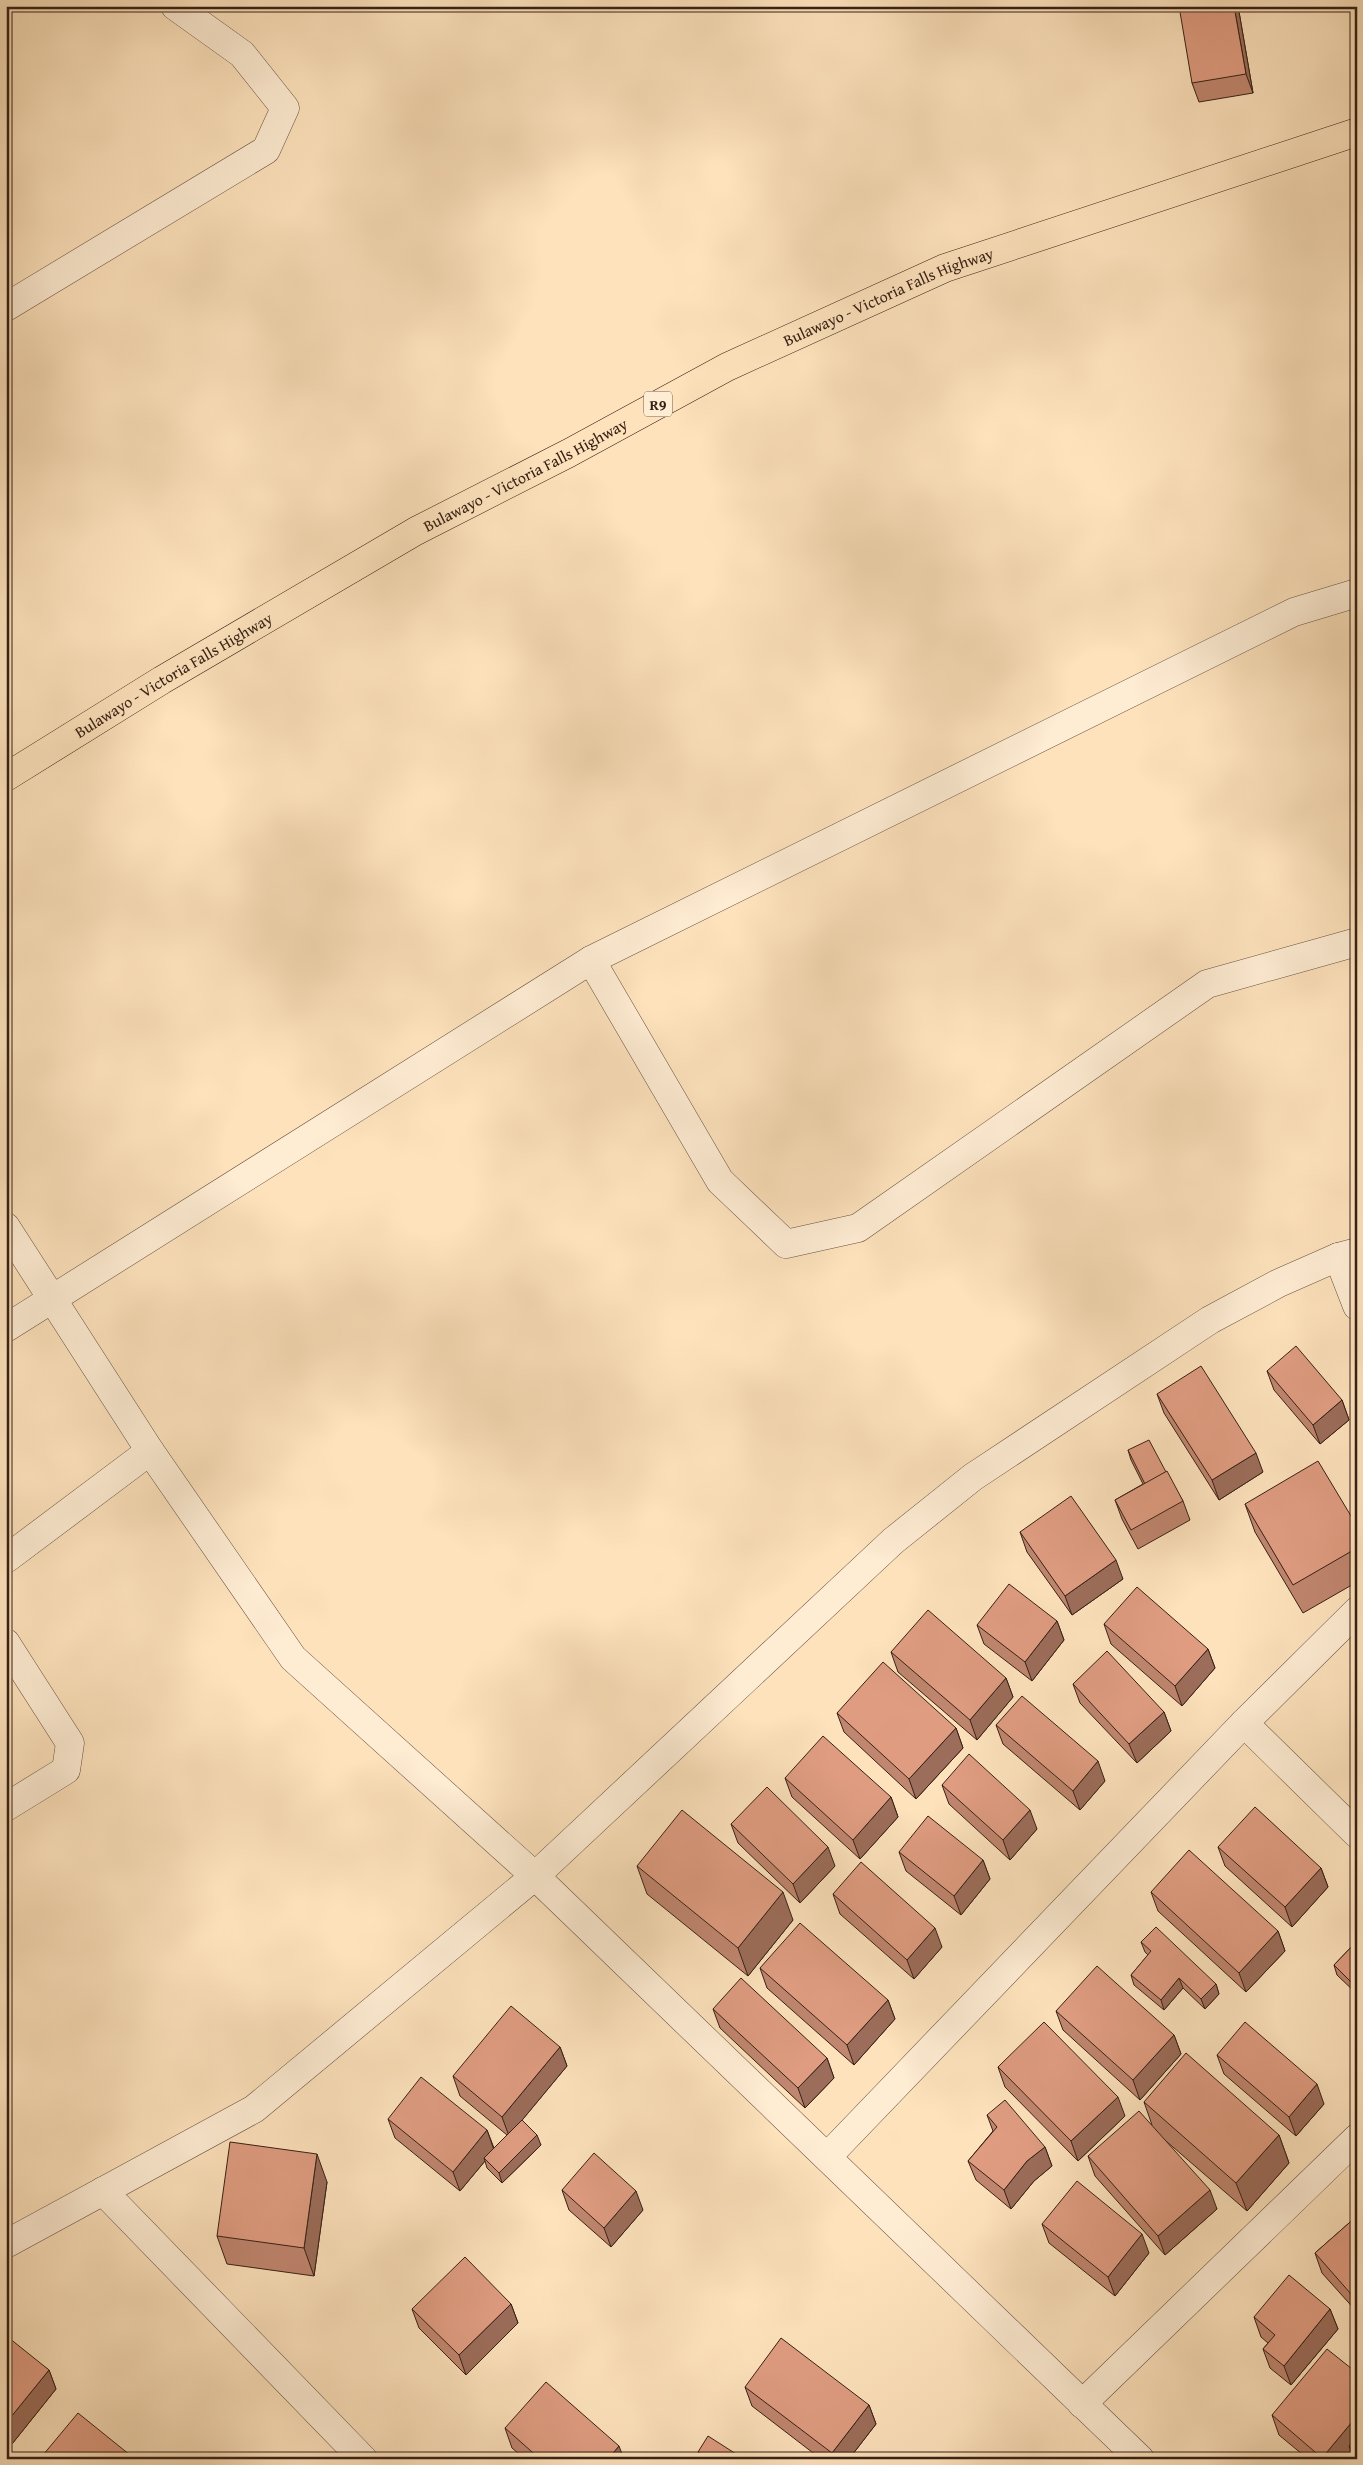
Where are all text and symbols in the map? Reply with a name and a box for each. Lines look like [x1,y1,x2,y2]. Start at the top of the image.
street label: Bulawayo - Victoria Falls Highway [779,241,997,352]
road number: R9 [644,392,672,416]
street label: Bulawayo - Victoria Falls Highway [419,412,632,537]
street label: Bulawayo - Victoria Falls Highway [70,606,277,744]

